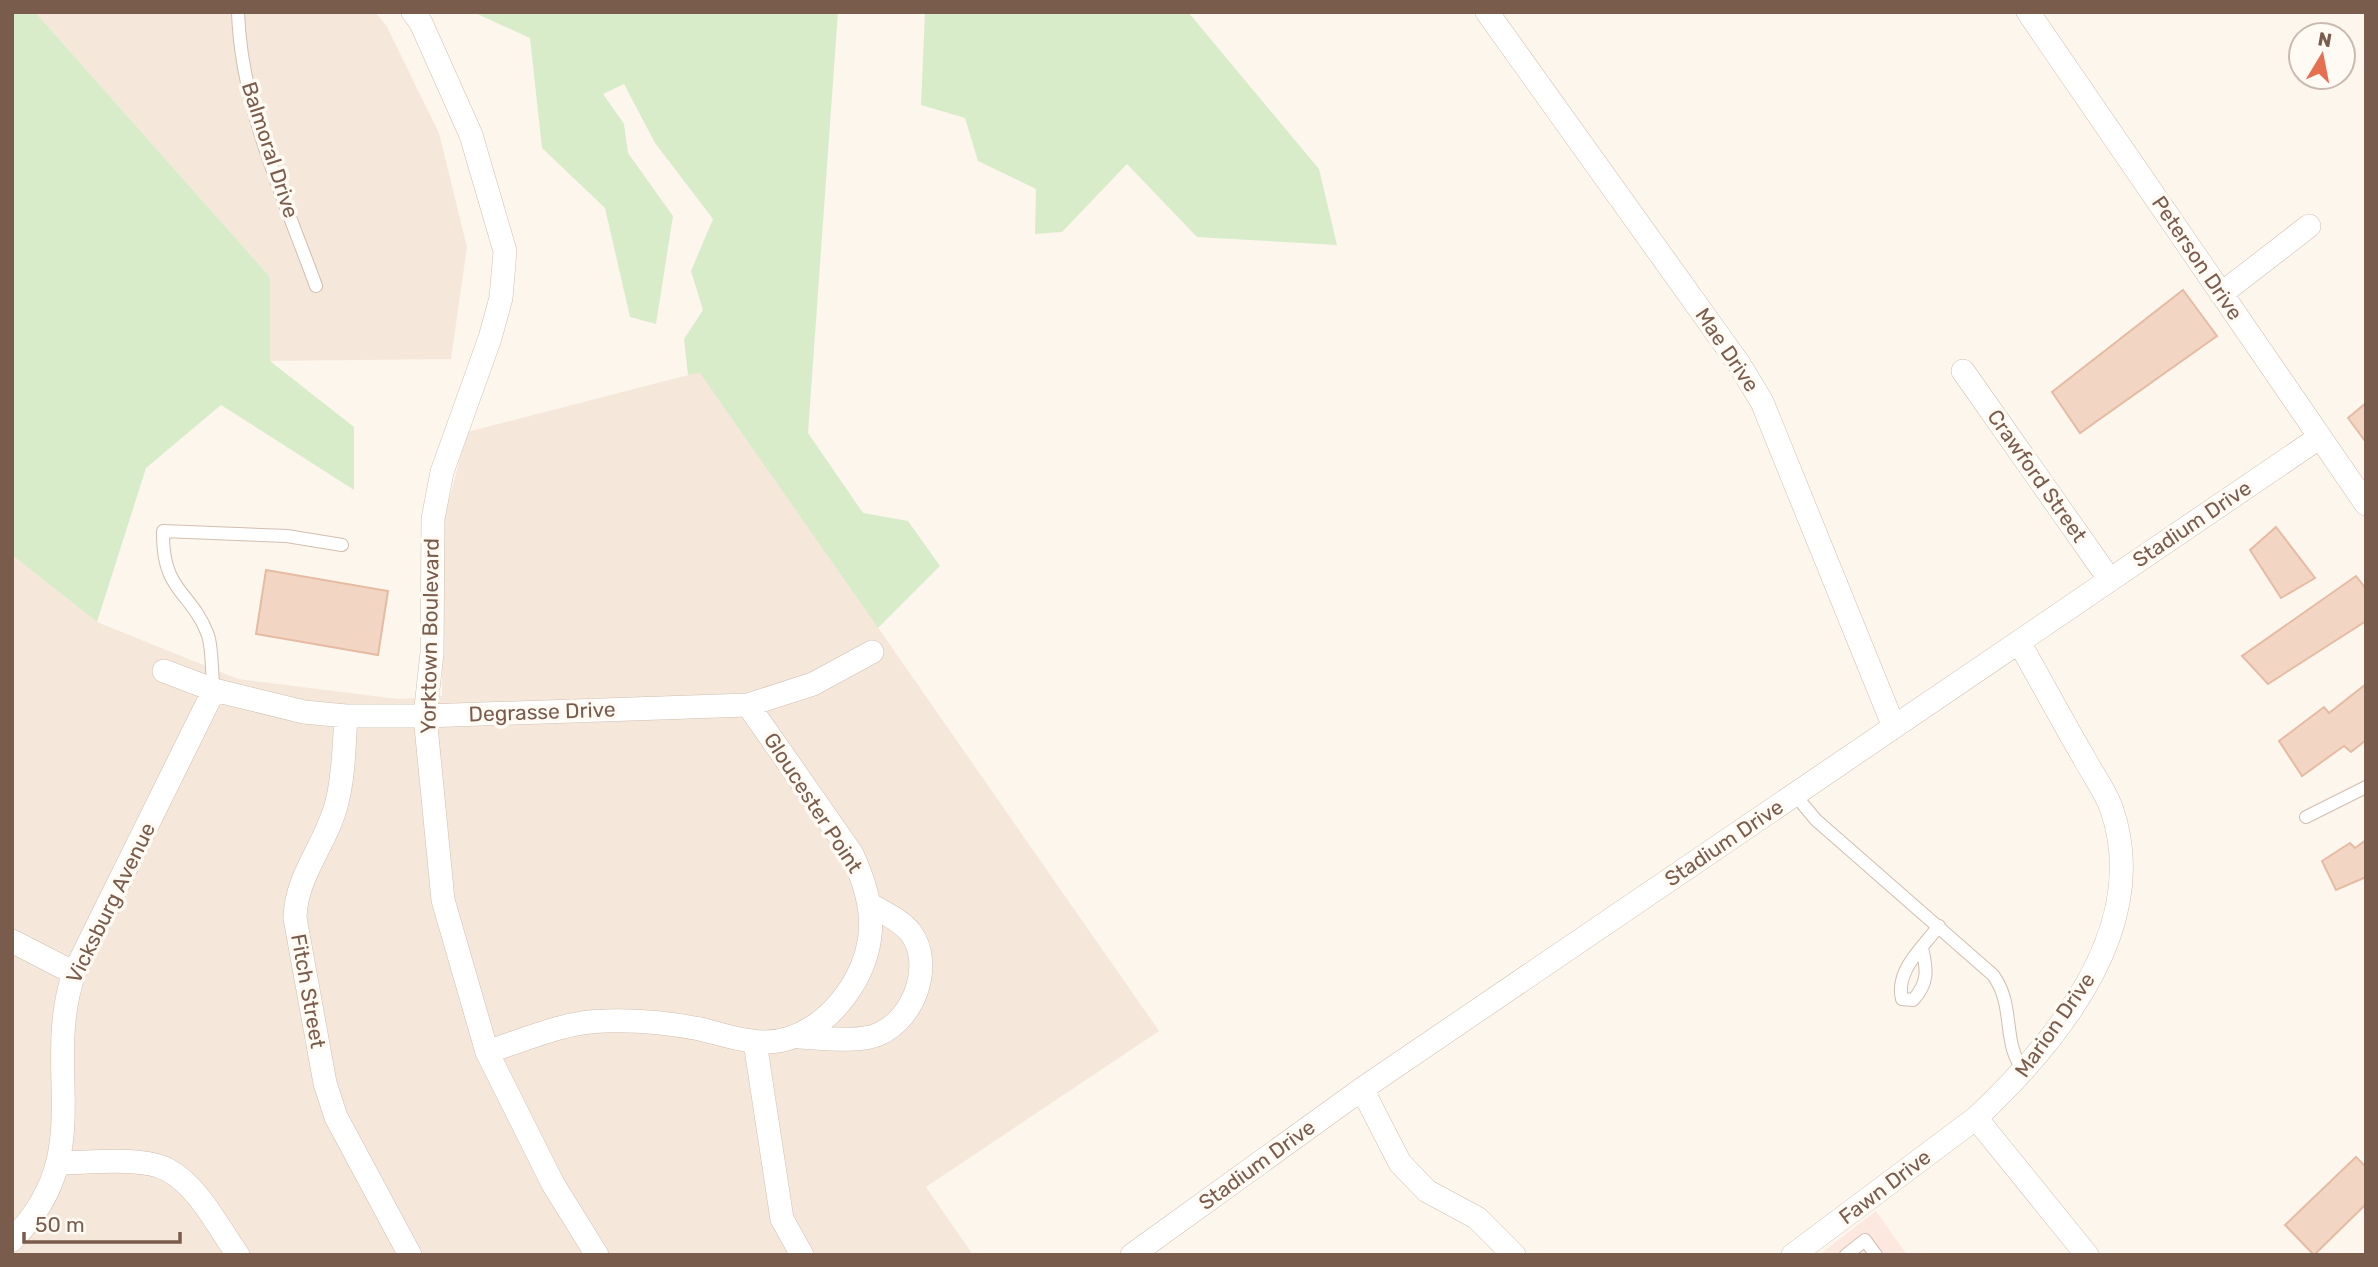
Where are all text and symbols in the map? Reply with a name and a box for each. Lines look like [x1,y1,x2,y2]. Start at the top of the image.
north arrow [2287,21,2357,91]
text: N [2316,27,2334,52]
street label: Balmoral Drive [237,79,304,221]
street label: Peterson Drive [2147,191,2248,324]
street label: Mae Drive [1690,303,1765,396]
street label: Crawford Street [1982,405,2092,547]
street label: Stadium Drive [2128,475,2256,572]
street label: Yorktown Boulevard [415,538,444,734]
street label: Degrasse Drive [468,696,616,727]
street label: Gloucester Point [759,728,868,877]
street label: Stadium Drive [1660,794,1788,891]
street label: Vicksburg Avenue [61,819,160,987]
street label: Fitch Street [286,932,331,1050]
street label: Marion Drive [2009,968,2100,1082]
street label: Stadium Drive [1194,1114,1320,1215]
street label: Fawn Drive [1834,1144,1936,1229]
scale bar [24,1200,180,1244]
text: 50 m [35,1212,85,1237]

